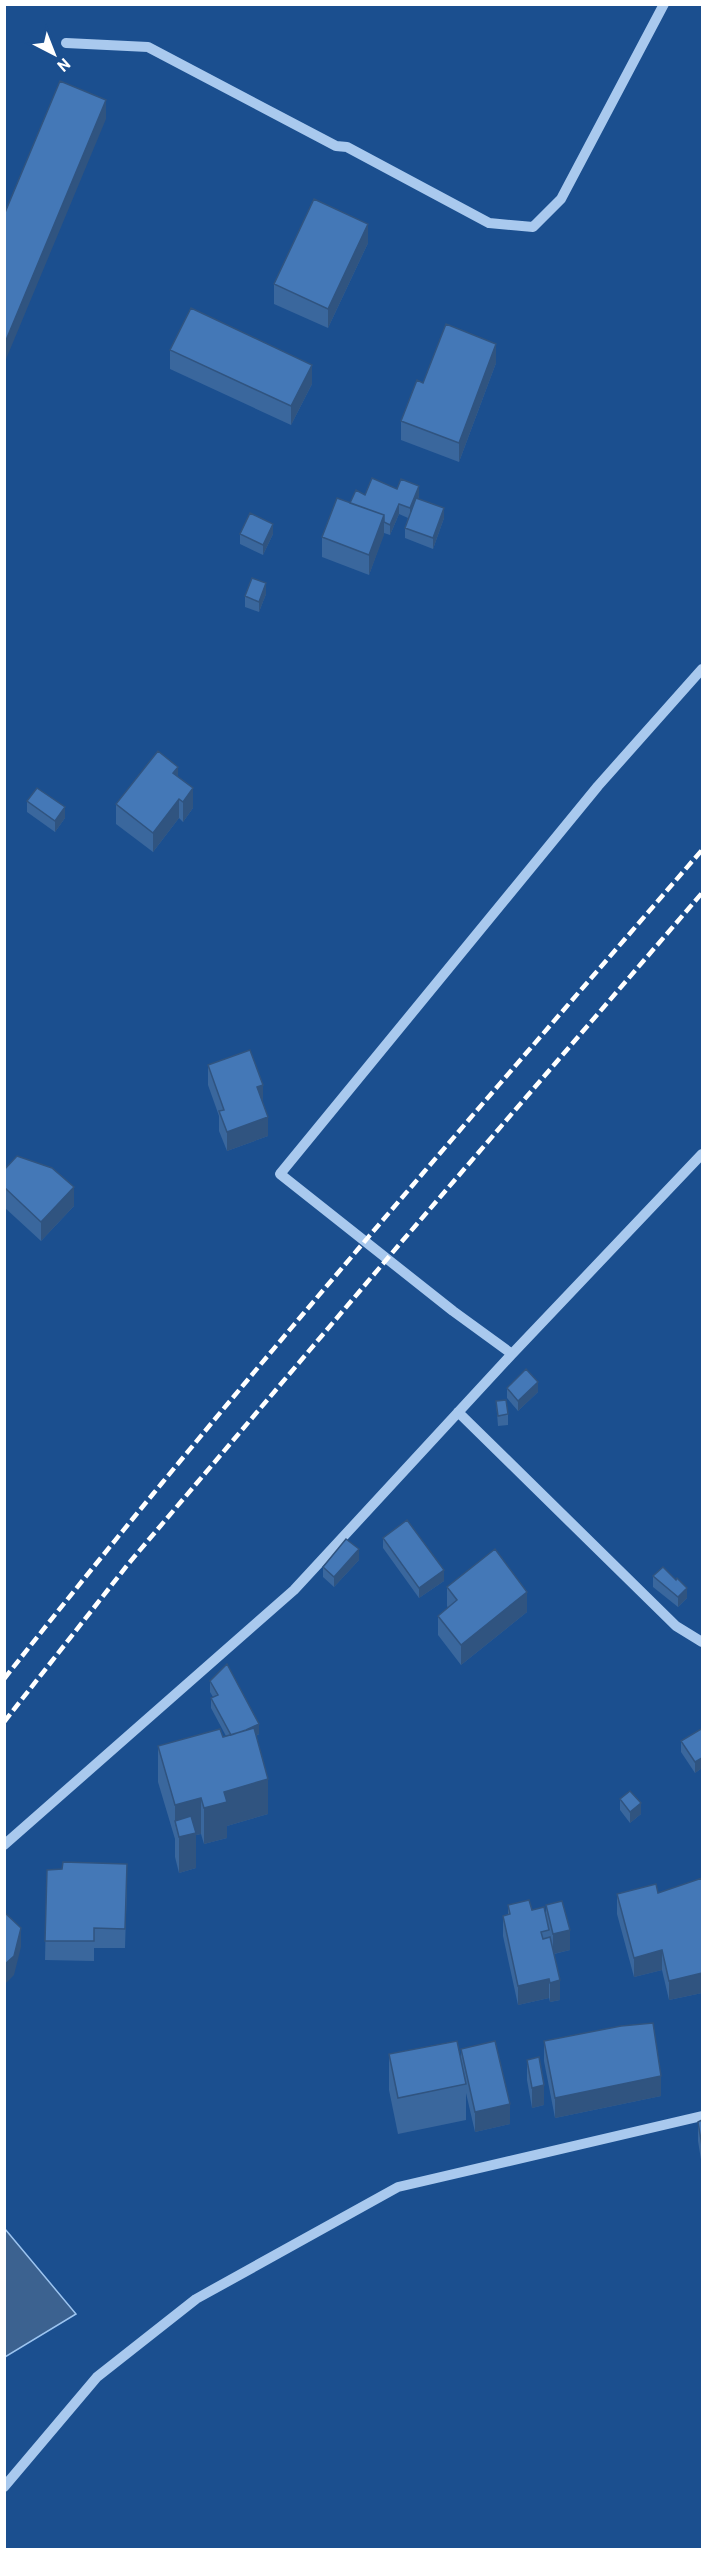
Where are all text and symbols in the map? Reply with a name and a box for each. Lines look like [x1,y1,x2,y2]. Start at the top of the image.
north arrow [24,24,84,84]
text: N [54,55,75,76]

